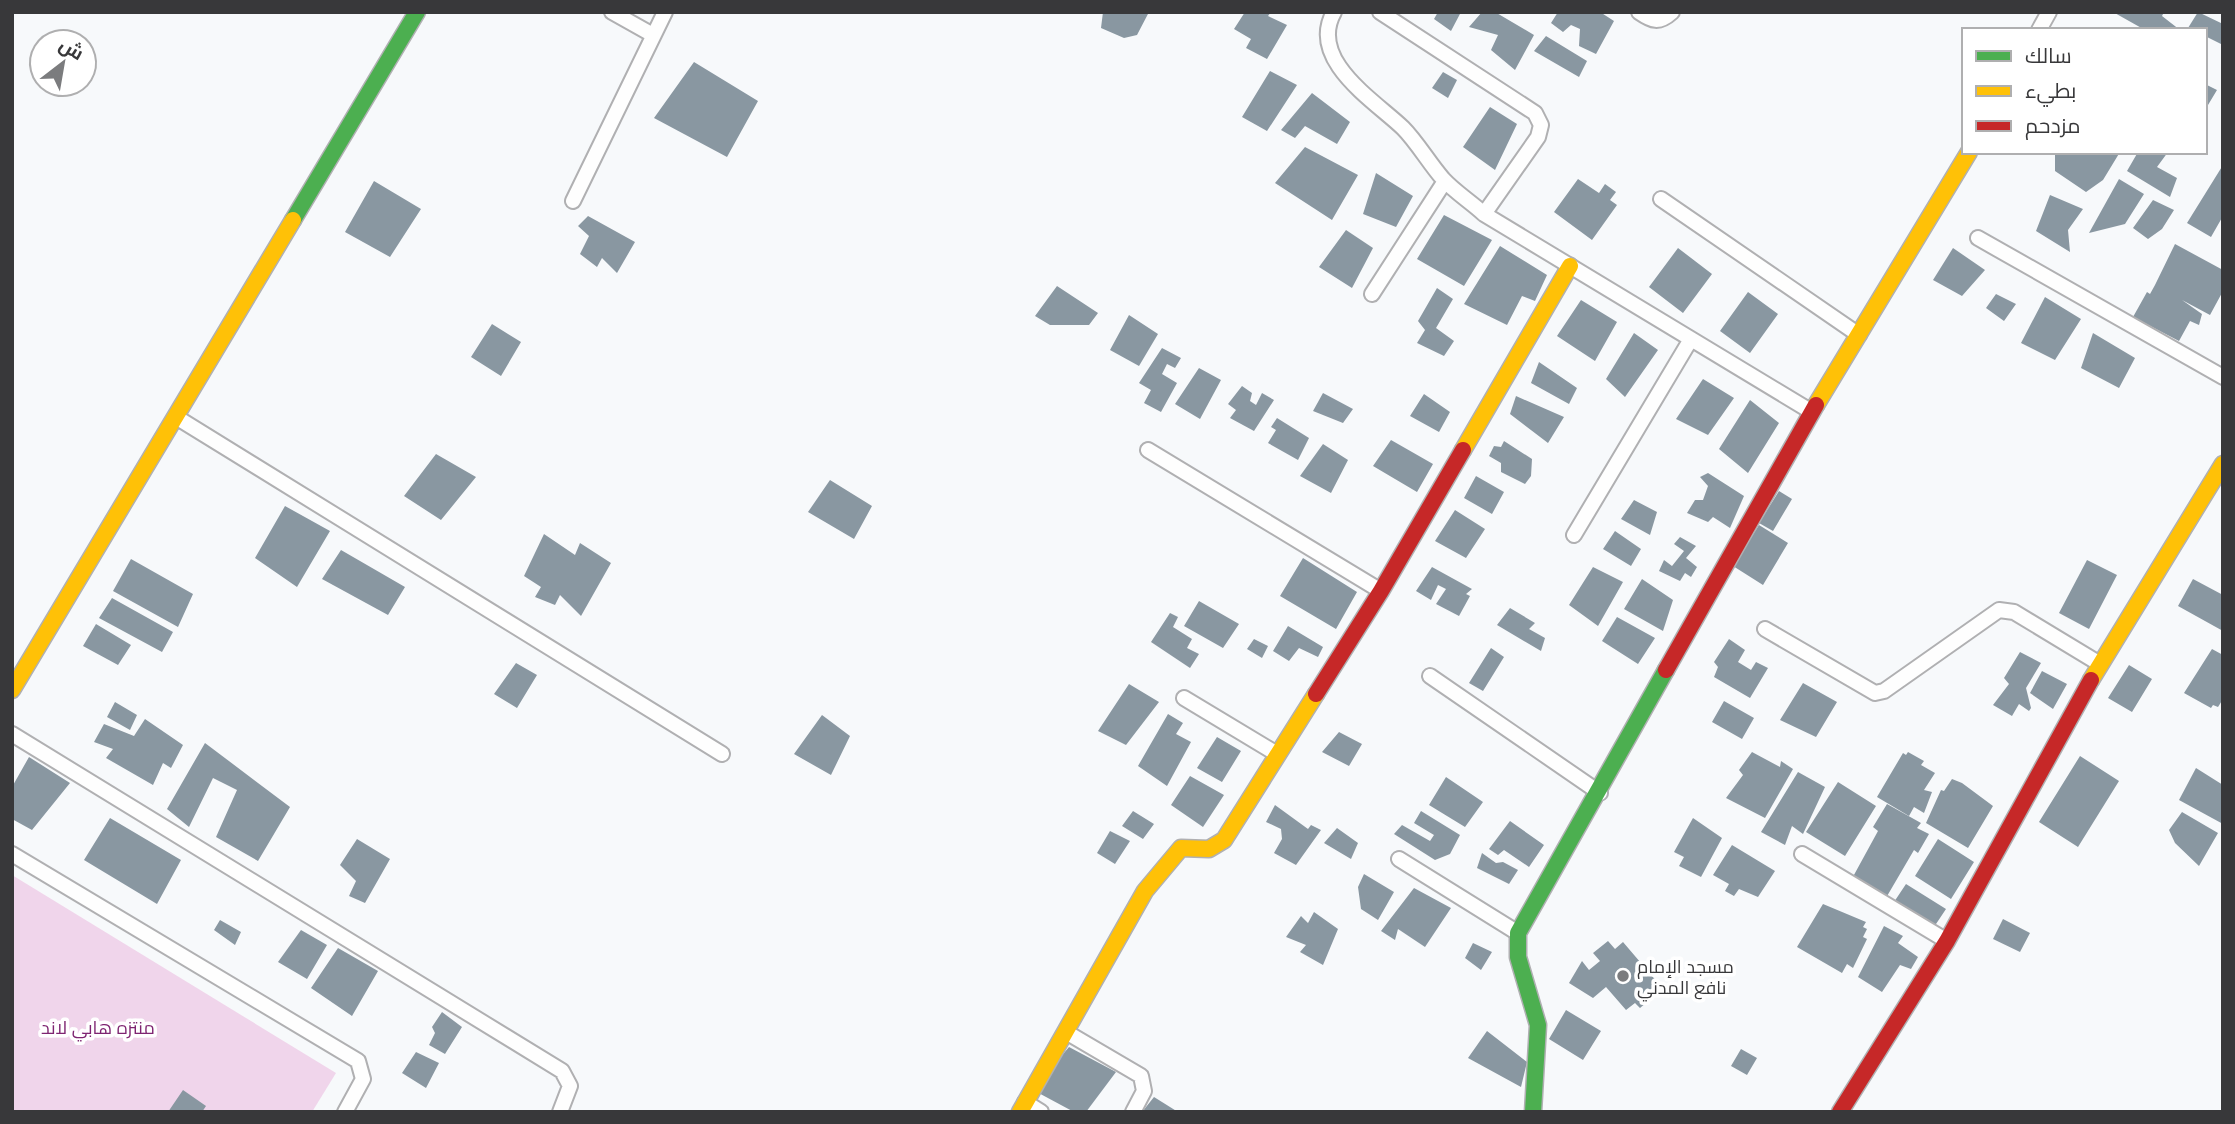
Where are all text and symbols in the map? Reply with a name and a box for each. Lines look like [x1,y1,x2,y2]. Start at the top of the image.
north arrow [28,28,98,98]
legend [1962,28,2207,154]
text: ش [55,31,89,66]
text: سالك [2025,41,2072,69]
text: بطيء [2025,76,2076,107]
text: مزدحم [2025,111,2080,140]
place label: مسجد الإمام نافع المدني [1637,954,1734,1002]
marker: مسجد الإمام نافع المدني [1615,968,1631,984]
park label: منتزه هابي لاند [41,1015,155,1042]

